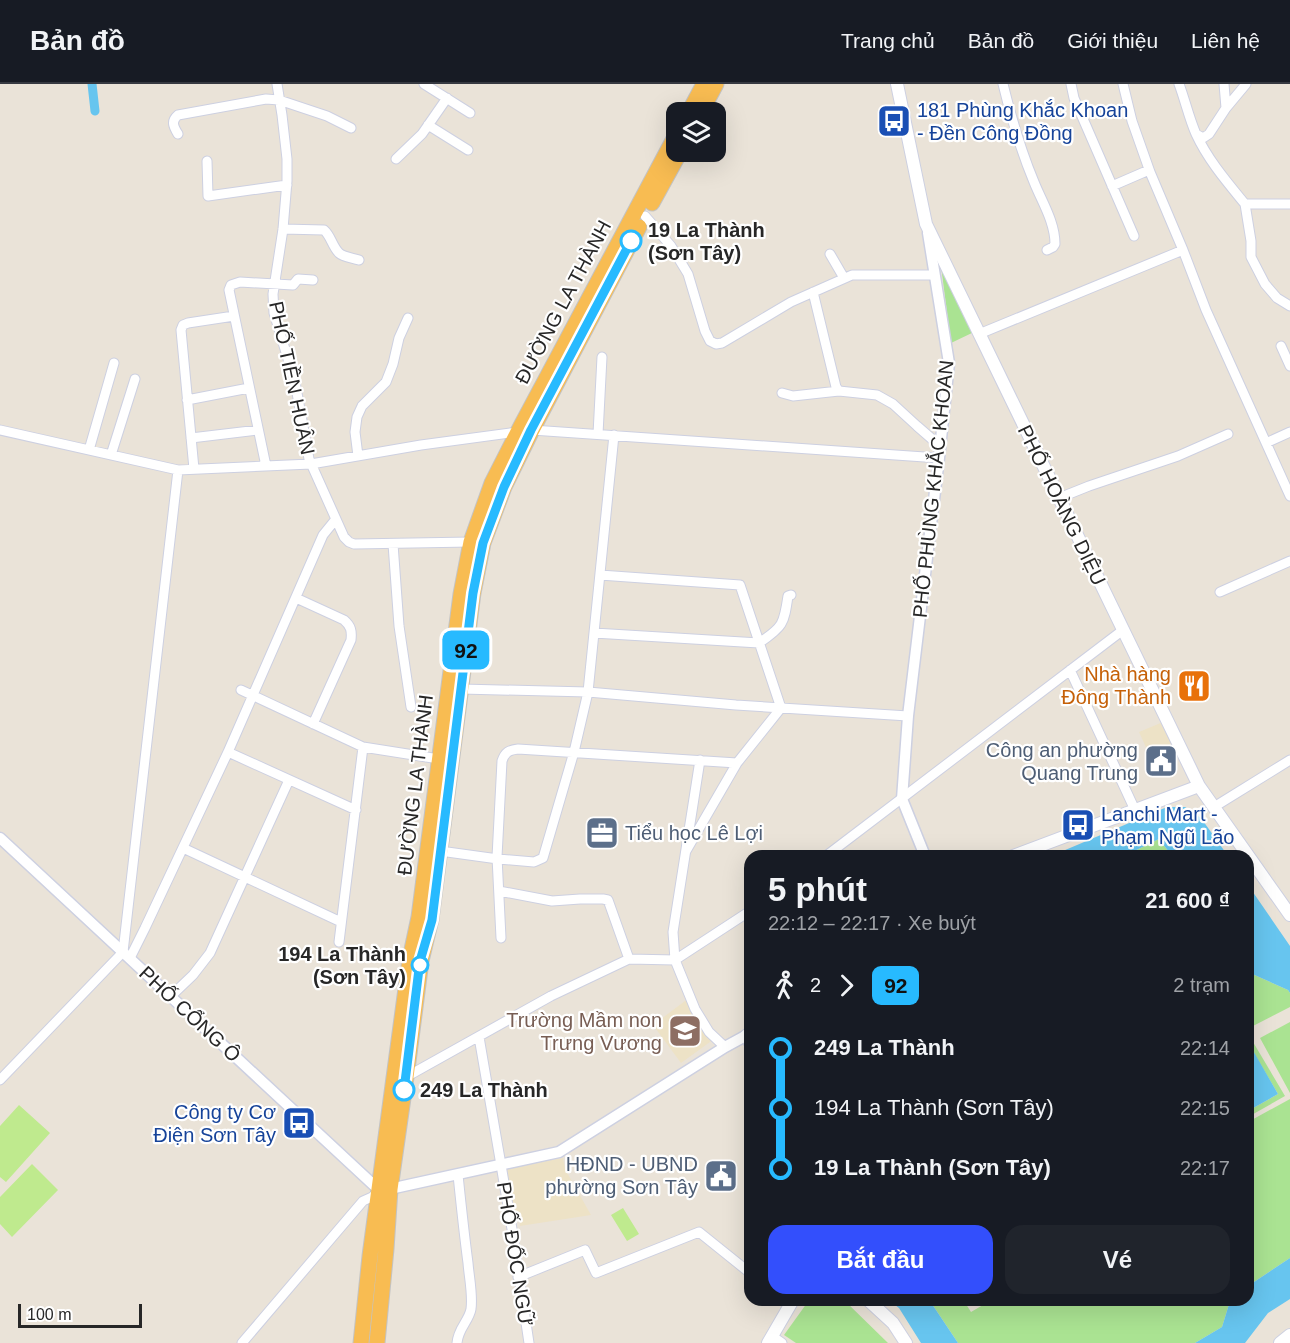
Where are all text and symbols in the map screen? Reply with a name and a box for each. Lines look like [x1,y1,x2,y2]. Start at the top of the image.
text: Bản đồ [30,25,125,56]
text: Trang chủ [841,29,935,52]
text: Bản đồ [968,29,1034,52]
text: Giới thiệu [1067,29,1158,52]
text: Liên hệ [1191,29,1260,52]
place label: 181 Phùng Khắc Khoan - Đền Công Đồng [917,99,1128,144]
map controls [666,102,726,162]
button: layers [666,102,726,162]
bus stop icon: 181 Phùng Khắc Khoan - Đền Công Đồng [876,103,912,139]
street label: ĐƯỜNG LA THÀNH [511,217,615,387]
place label: 19 La Thành (Sơn Tây) [648,219,765,264]
marker: 19 La Thành (Sơn Tây) [620,230,642,252]
street label: PHỐ TIỀN HUÂN [265,299,320,457]
street label: PHỐ PHÙNG KHẮC KHOAN [908,359,957,619]
street label: PHỐ HOÀNG DIỆU [1014,421,1111,589]
line badge: 92 [439,630,493,670]
text: 92 [454,639,478,662]
place label: Nhà hàng Đông Thành [1061,663,1171,708]
restaurant icon: Nhà hàng Đông Thành [1176,668,1212,704]
street label: ĐƯỜNG LA THÀNH [393,694,437,876]
place label: Công an phường Quang Trung [986,739,1138,784]
public building icon: Công an phường Quang Trung [1143,743,1179,779]
place label: Lanchi Mart - Phạm Ngũ Lão [1101,803,1234,848]
bus stop icon: Lanchi Mart - Phạm Ngũ Lão [1060,807,1096,843]
office icon: Tiểu học Lê Lợi [584,815,620,851]
place label: Tiểu học Lê Lợi [625,822,763,844]
text: 5 phút [768,871,867,908]
text: 21 600 ₫ [1145,888,1230,913]
text: 22:12 – 22:17 · Xe buýt [768,912,976,934]
place label: 194 La Thành (Sơn Tây) [278,943,406,988]
marker: 194 La Thành (Sơn Tây) [411,956,429,974]
street label: PHỐ CỔNG Ô [135,961,246,1066]
icon: walk [768,969,801,1002]
icon: forward [830,969,863,1002]
text: 2 [810,974,821,996]
text: 92 [884,974,907,997]
text: 2 trạm [1173,974,1230,996]
place label: Trường Mầm non Trưng Vương [506,1009,662,1054]
school or university icon: Trường Mầm non Trưng Vương [667,1013,703,1049]
text: 249 La Thành [814,1035,955,1060]
text: 22:14 [1180,1037,1230,1059]
marker: 249 La Thành [393,1079,415,1101]
place label: 249 La Thành [420,1079,548,1101]
text: 194 La Thành (Sơn Tây) [814,1095,1054,1120]
text: 22:15 [1180,1097,1230,1119]
place label: Công ty Cơ Điện Sơn Tây [153,1101,276,1146]
bus stop icon: Công ty Cơ Điện Sơn Tây [281,1105,317,1141]
place label: HĐND - UBND phường Sơn Tây [545,1153,698,1198]
text: 19 La Thành (Sơn Tây) [814,1155,1051,1180]
text: 22:17 [1180,1157,1230,1179]
public building icon: HĐND - UBND phường Sơn Tây [703,1158,739,1194]
street label: PHỐ ĐỐC NGỮ [493,1180,538,1328]
button: Bắt đầu [768,1225,993,1294]
button: Vé [1005,1225,1230,1294]
scale bar [18,1301,142,1328]
text: 100 m [27,1306,71,1323]

